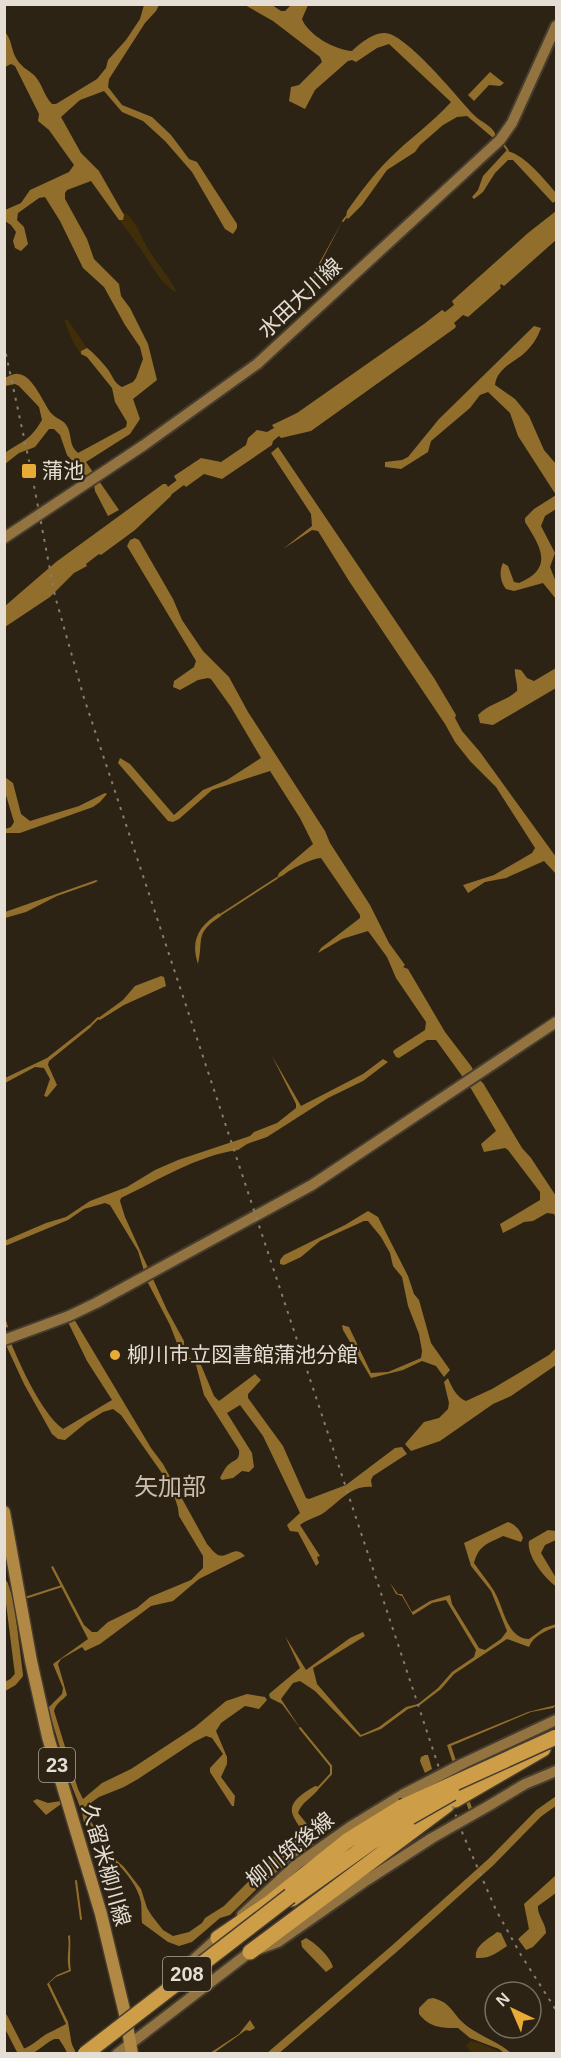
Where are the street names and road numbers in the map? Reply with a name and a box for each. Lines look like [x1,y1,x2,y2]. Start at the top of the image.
street label: 水田大川線 [253,253,346,342]
road number: 23 [39,1748,75,1782]
street label: 久留米柳川線 [78,1801,135,1929]
street label: 柳川筑後線 [242,1808,338,1892]
road number: 208 [163,1957,211,1991]

